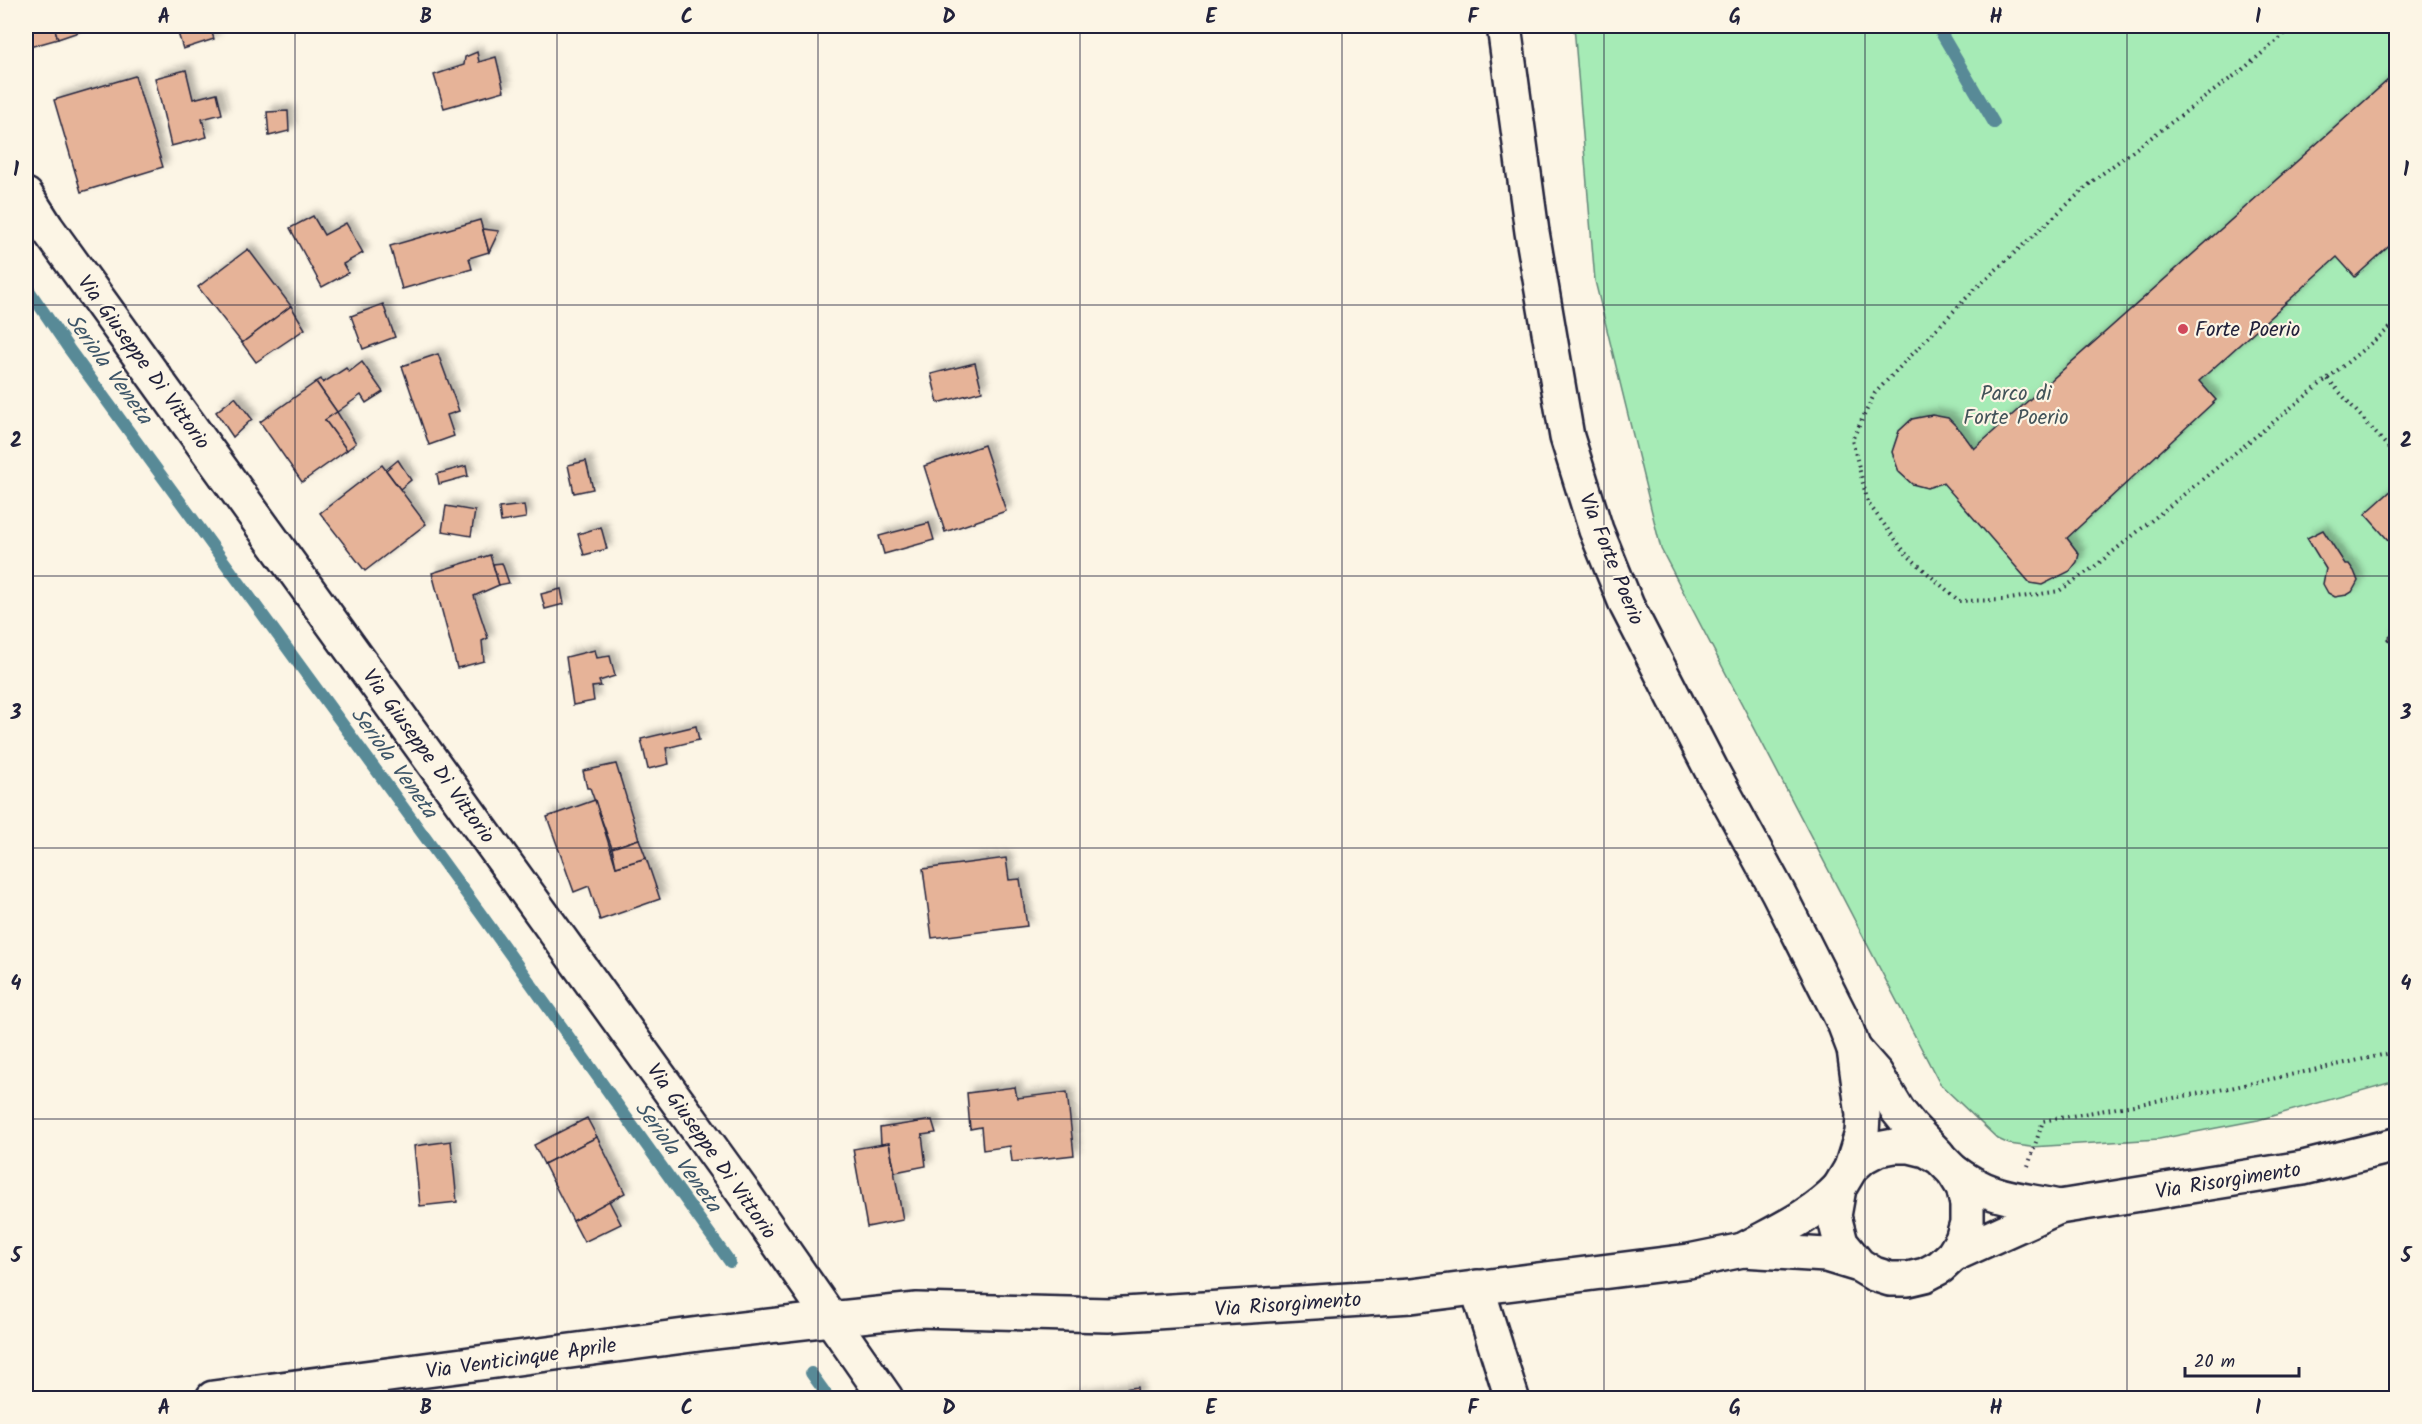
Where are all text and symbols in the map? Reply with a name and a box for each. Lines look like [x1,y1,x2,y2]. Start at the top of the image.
text: A [158,2,170,34]
text: B [420,2,432,34]
text: C [681,2,693,34]
text: D [942,2,956,34]
text: E [1205,2,1217,34]
text: F [1468,2,1480,34]
text: G [1729,2,1741,34]
text: H [1989,2,2003,34]
text: I [2255,2,2261,34]
text: 1 [13,155,19,187]
text: 1 [2403,155,2409,187]
street label: Via Giuseppe Di Vittorio [68,269,218,457]
water label: Seriola Veneta [55,306,162,434]
place label: Forte Poerio [2195,314,2300,347]
marker: Forte Poerio [2176,322,2190,336]
park label: Parco di Forte Poerio [1963,378,2069,435]
text: 2 [10,426,22,458]
text: 2 [2400,426,2412,458]
street label: Via Forte Poerio [1569,489,1652,631]
street label: Via Giuseppe Di Vittorio [353,663,503,851]
text: 3 [10,698,22,730]
text: 3 [2400,698,2412,730]
water label: Seriola Veneta [340,700,447,828]
text: 4 [11,969,22,1001]
text: 4 [2401,969,2412,1001]
street label: Via Giuseppe Di Vittorio [637,1057,784,1247]
water label: Seriola Veneta [624,1094,731,1222]
street label: Via Risorgimento [2153,1154,2303,1209]
text: 5 [10,1241,23,1273]
text: 5 [2400,1241,2413,1273]
street label: Via Risorgimento [1214,1284,1363,1327]
street label: Via Venticinque Aprile [424,1330,619,1389]
scale bar [2185,1340,2299,1378]
text: 20 m [2194,1348,2235,1377]
text: A [158,1393,170,1424]
text: B [420,1393,432,1424]
text: C [681,1393,693,1424]
text: D [942,1393,956,1424]
text: E [1205,1393,1217,1424]
text: F [1468,1393,1480,1424]
text: G [1729,1393,1741,1424]
text: H [1989,1393,2003,1424]
text: I [2255,1393,2261,1424]

